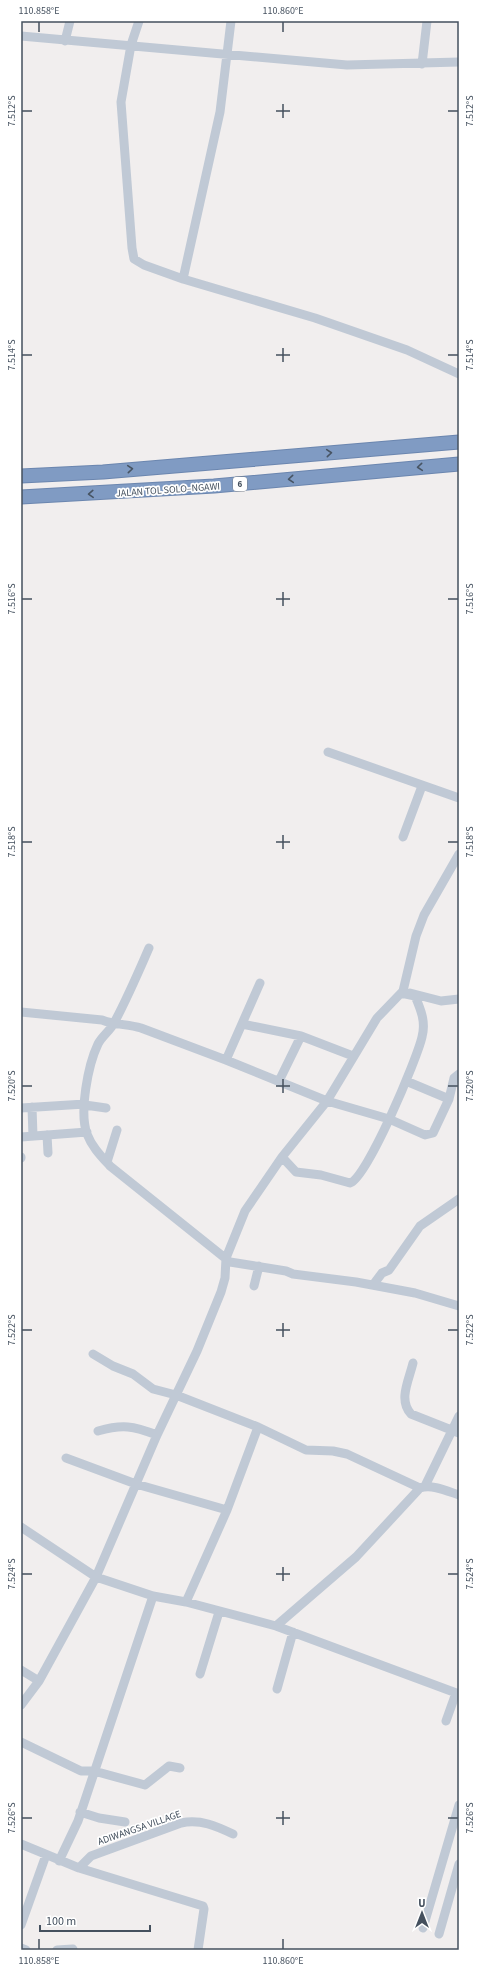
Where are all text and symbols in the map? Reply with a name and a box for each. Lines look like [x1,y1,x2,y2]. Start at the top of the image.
text: 110.858°E [19,4,59,18]
text: 110.860°E [263,4,303,18]
text: 7.512°S [5,95,19,127]
text: 7.512°S [463,95,477,127]
text: 7.514°S [5,339,19,371]
text: 7.514°S [463,339,477,371]
one-way arrow [326,449,332,458]
one-way arrow [417,463,423,472]
one-way arrow [127,465,133,474]
one-way arrow [288,474,294,483]
road number: 6 [233,477,247,491]
street label: JALAN TOL SOLO–NGAWI [116,479,221,501]
one-way arrow [88,489,94,498]
text: 7.516°S [5,583,19,615]
text: 7.516°S [463,583,477,615]
text: 7.518°S [5,826,19,858]
text: 7.518°S [463,826,477,858]
text: 7.520°S [5,1070,19,1102]
text: 7.520°S [463,1070,477,1102]
text: 7.522°S [5,1314,19,1346]
text: 7.522°S [463,1314,477,1346]
text: 7.524°S [5,1558,19,1590]
text: 7.524°S [463,1558,477,1590]
text: 7.526°S [5,1802,19,1834]
text: 7.526°S [463,1802,477,1834]
street label: ADIWANGSA VILLAGE [96,1807,183,1849]
north arrow [402,1893,442,1933]
text: U [418,1896,426,1911]
scale bar [40,1907,150,1933]
text: 100 m [46,1913,76,1930]
text: 110.858°E [19,1954,59,1968]
text: 110.860°E [263,1954,303,1968]

